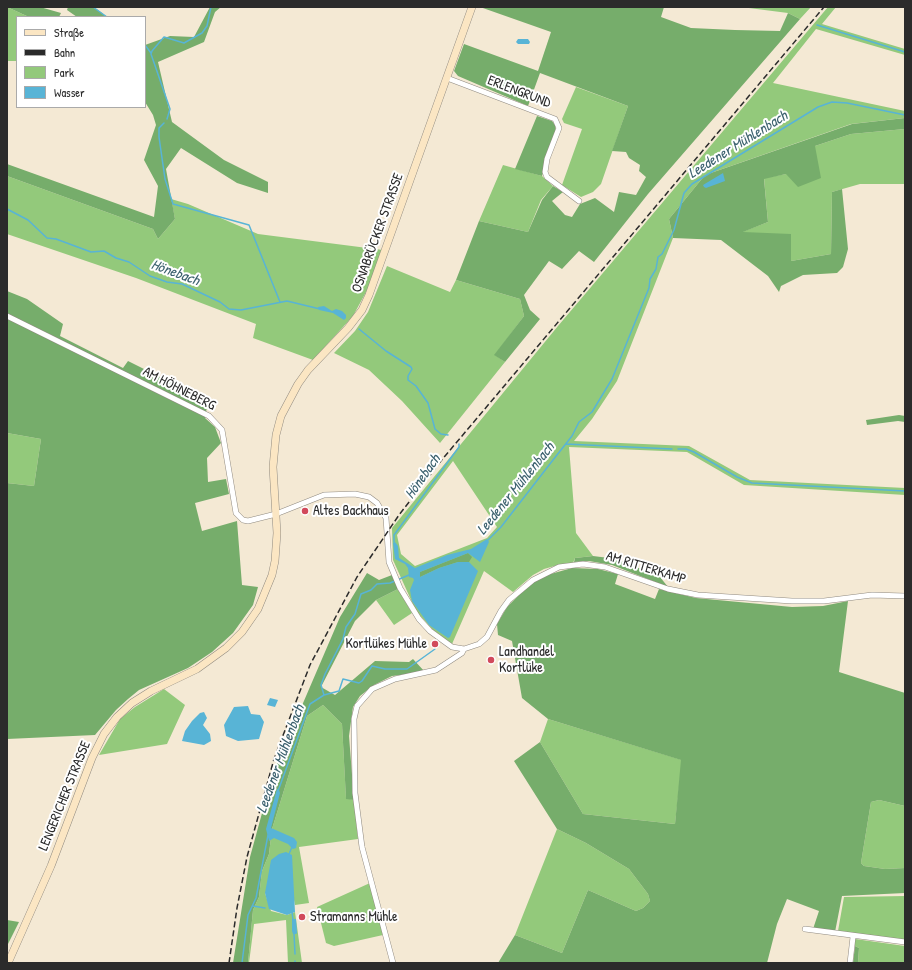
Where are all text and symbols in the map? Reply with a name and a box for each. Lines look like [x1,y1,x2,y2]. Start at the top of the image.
legend [16,16,146,108]
text: Straße [54,24,84,41]
text: Bahn [54,44,75,61]
text: Park [54,64,74,81]
street label: ERLENGRUND [485,72,553,112]
text: Wasser [54,84,85,101]
water label: Leedener Mühlenbach [685,107,791,183]
street label: OSNABRÜCKER STRASSE [349,171,407,295]
water label: Hönebach [148,256,202,290]
street label: AM HÖHNEBERG [140,364,218,414]
water label: Leedener Mühlenbach [473,439,559,539]
water label: Hönebach [401,451,445,503]
place label: Altes Backhaus [313,503,389,519]
marker: Altes Backhaus [300,506,310,516]
street label: AM RITTERKAMP [604,548,688,588]
place label: Kortlükes Mühle [345,636,427,652]
marker: Kortlükes Mühle [430,639,440,649]
place label: Landhandel Kortlüke [499,644,554,676]
marker: Landhandel Kortlüke [486,655,496,665]
water label: Leedener Mühlenbach [253,703,309,815]
street label: LENGERICHER STRASSE [35,739,95,853]
place label: Stramanns Mühle [310,909,397,925]
marker: Stramanns Mühle [297,912,307,922]

